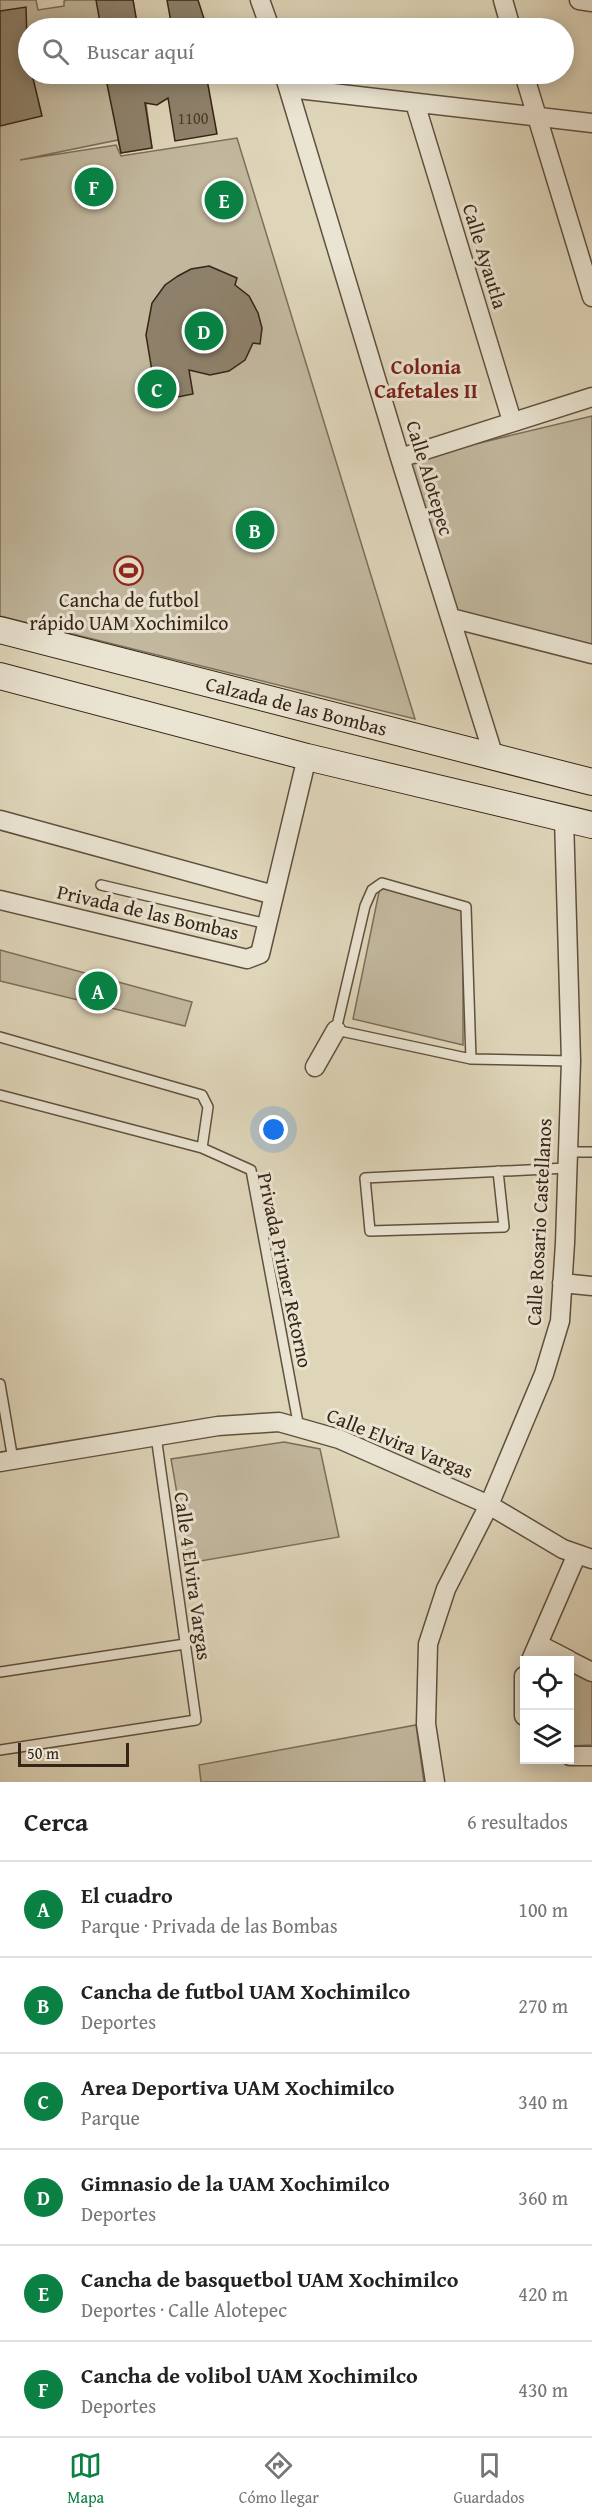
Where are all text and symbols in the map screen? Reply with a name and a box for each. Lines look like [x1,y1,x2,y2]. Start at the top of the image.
search box [18,18,574,84]
icon: search [39,35,72,68]
text: Buscar aquí [87,35,194,67]
house number: 1100 [178,106,209,130]
pin: F [74,164,113,210]
pin: E [204,178,244,222]
street label: Calle Ayautla [456,200,515,313]
pin: D [184,308,224,354]
district label: Colonia Cafetales II [374,351,478,406]
pin: C [138,366,176,412]
street label: Calle Alotepec [399,417,462,539]
pin: B [236,508,274,552]
sports icon: Cancha de futbol rápido UAM Xochimilco [113,554,145,586]
place label: Cancha de futbol rápido UAM Xochimilco [29,585,229,637]
street label: Calzada de las Bombas [203,668,390,743]
street label: Privada de las Bombas [54,877,242,947]
pin: A [78,968,118,1014]
your location [259,1115,288,1144]
street label: Calle Rosario Castellanos [519,1117,558,1326]
street label: Privada Primer Retorno [251,1170,320,1370]
street label: Calle Elvira Vargas [323,1400,478,1485]
street label: Calle 4 Elvira Vargas [167,1490,220,1662]
map controls [520,1656,574,1764]
button: locate [520,1656,574,1710]
button: layers [520,1710,574,1764]
scale bar [18,1740,129,1768]
text: 50 m [27,1741,59,1765]
text: Cerca [24,1802,88,1841]
text: 6 resultados [467,1807,568,1836]
text: El cuadro [81,1879,173,1911]
text: A [37,1895,50,1924]
text: 100 m [518,1895,568,1924]
text: Parque · Privada de las Bombas [81,1911,338,1940]
text: Cancha de futbol UAM Xochimilco [81,1975,410,2007]
text: B [37,1991,50,2020]
text: 270 m [518,1991,568,2020]
text: Deportes [81,2007,156,2036]
text: Area Deportiva UAM Xochimilco [81,2071,395,2103]
text: C [38,2087,49,2116]
text: 340 m [518,2087,568,2116]
text: Parque [81,2103,140,2132]
text: Gimnasio de la UAM Xochimilco [81,2167,390,2199]
text: D [37,2183,50,2212]
text: 360 m [518,2183,568,2212]
text: Deportes [81,2199,156,2228]
text: Cancha de basquetbol UAM Xochimilco [81,2263,458,2295]
text: E [38,2279,49,2308]
text: 420 m [518,2279,568,2308]
text: Deportes · Calle Alotepec [81,2295,287,2324]
text: Cancha de volibol UAM Xochimilco [81,2359,418,2391]
text: F [38,2375,49,2404]
text: 430 m [518,2375,568,2404]
text: Deportes [81,2391,156,2420]
tab: Mapa [67,2449,104,2509]
tab: Cómo llegar [239,2449,319,2509]
tab: Guardados [453,2449,525,2509]

